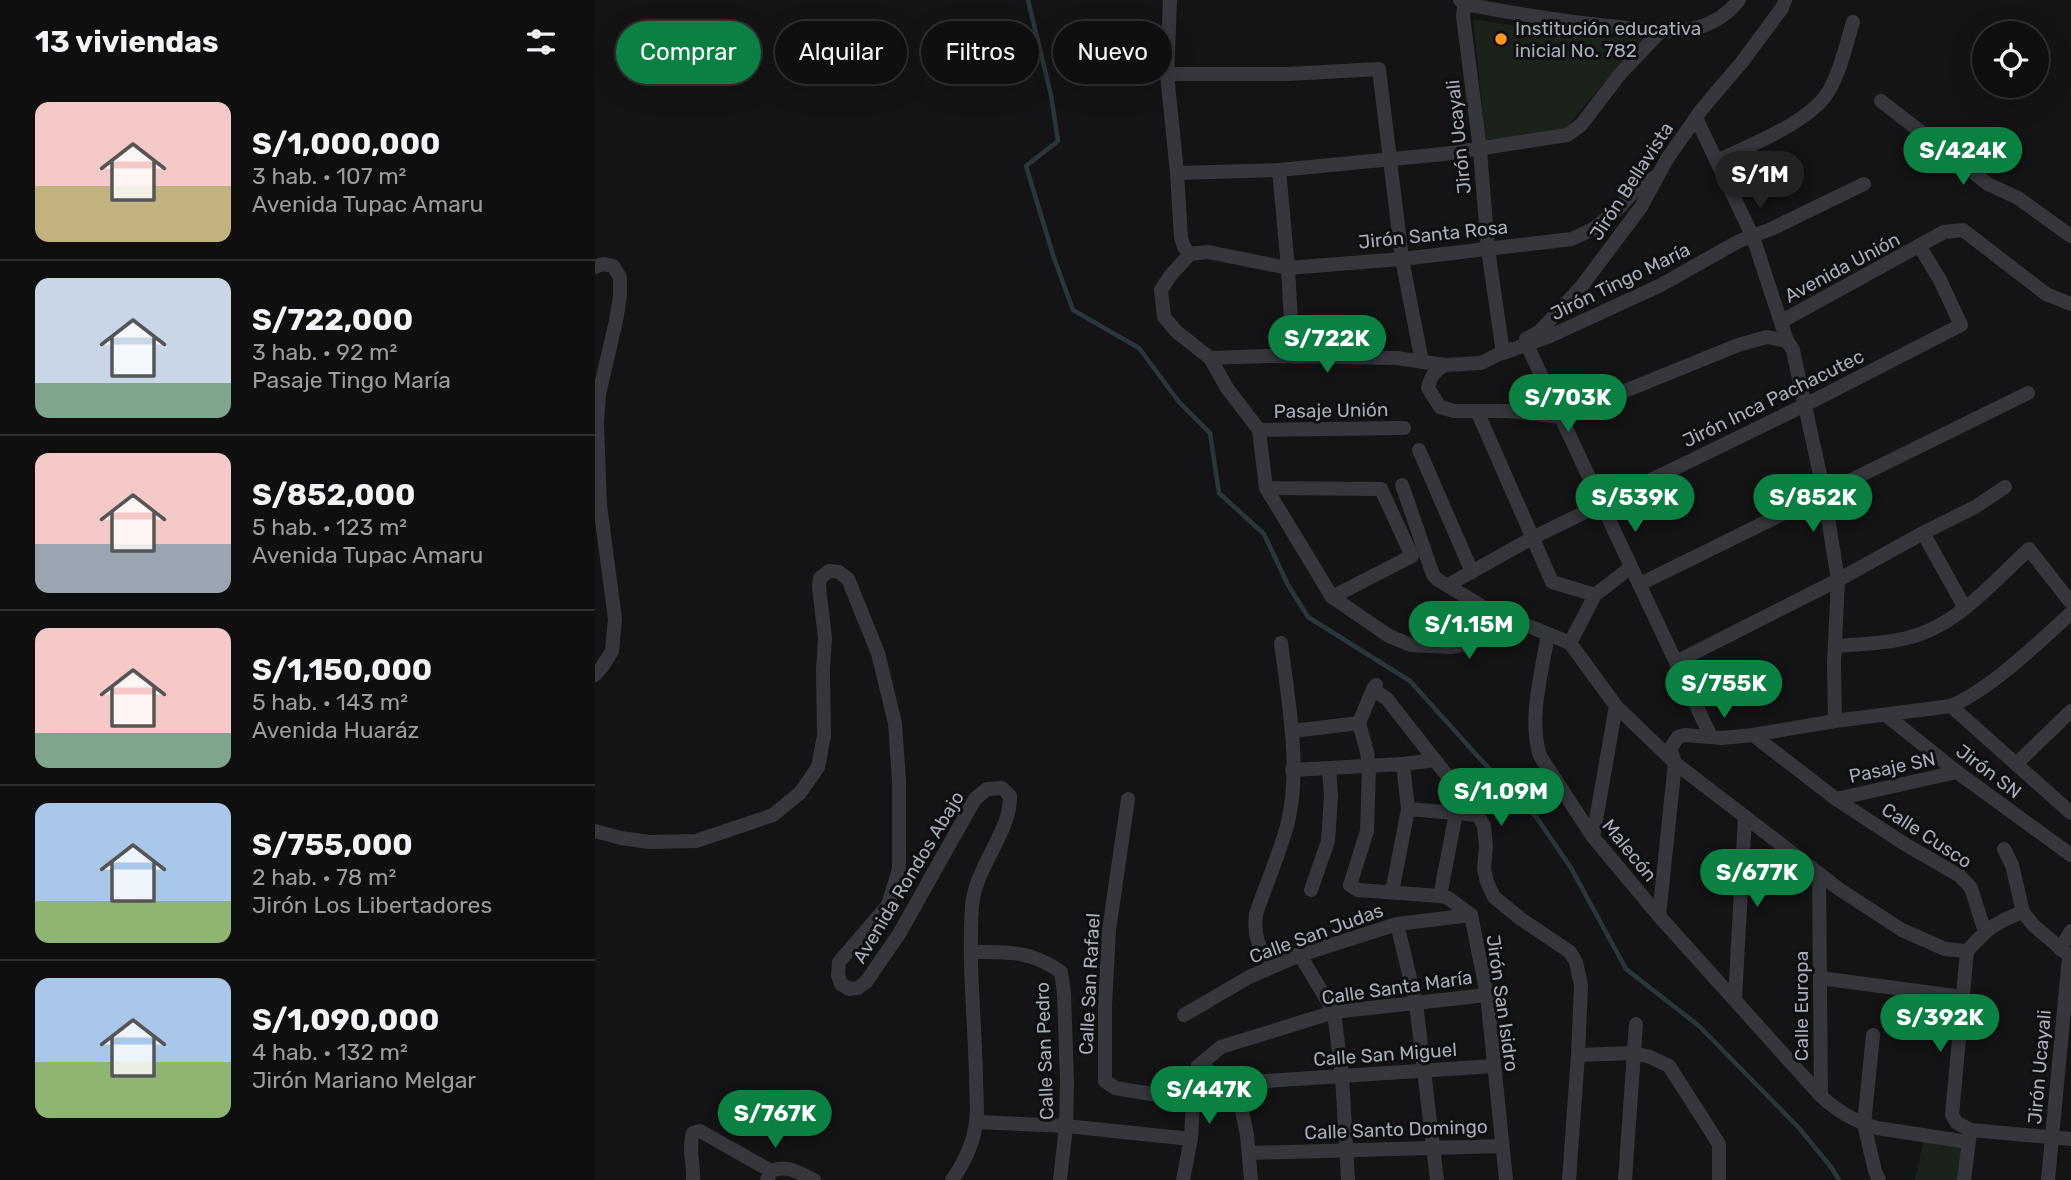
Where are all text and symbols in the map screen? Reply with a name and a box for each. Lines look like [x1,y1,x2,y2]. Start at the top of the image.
place label: Institución educativa inicial No. 782 [1515,17,1701,62]
chip: Comprar [616,21,761,84]
chip: Alquilar [775,21,907,84]
chip: Filtros [921,21,1039,84]
chip: Nuevo [1053,21,1172,84]
map controls [1972,21,2049,98]
button: locate [1972,21,2049,98]
icon: filters [522,23,560,61]
text: 13 viviendas [35,24,219,60]
marker: Institución educativa inicial No. 782 [1493,31,1509,47]
street label: Jirón Ucayali [1441,79,1476,195]
street label: Jirón Bellavista [1585,118,1678,245]
text: S/1,000,000 [252,126,441,162]
pin: S/424K [1906,128,2020,187]
icon: home [91,130,175,214]
text: S/424K [1919,136,2007,164]
pin: S/1M [1719,152,1801,211]
text: S/1M [1731,160,1789,188]
text: 3 hab. · 107 m² [252,162,406,190]
text: Avenida Tupac Amaru [252,190,483,218]
street label: Jirón Santa Rosa [1357,215,1509,254]
street label: Avenida Unión [1781,227,1904,307]
street label: Jirón Tingo María [1547,238,1694,325]
text: S/722,000 [252,302,413,338]
icon: home [91,306,175,390]
pin: S/722K [1270,316,1384,375]
text: S/722K [1284,324,1370,352]
text: 3 hab. · 92 m² [252,338,397,366]
street label: Jirón Inca Pachacutec [1679,345,1868,452]
text: Pasaje Tingo María [252,366,451,394]
pin: S/703K [1511,374,1625,434]
text: S/703K [1525,383,1611,411]
street label: Pasaje Unión [1273,398,1389,423]
pin: S/539K [1578,475,1692,534]
pin: S/852K [1756,475,1870,534]
text: S/852,000 [252,477,415,513]
icon: home [91,481,175,565]
text: S/539K [1592,483,1678,511]
text: S/852K [1769,483,1857,511]
text: 5 hab. · 123 m² [252,513,407,541]
text: Avenida Tupac Amaru [252,541,483,569]
pin: S/1.15M [1404,602,1534,661]
text: S/1.15M [1425,610,1513,638]
text: S/1,150,000 [252,652,432,688]
icon: home [91,656,175,740]
pin: S/755K [1667,660,1781,720]
text: S/755K [1681,669,1767,697]
text: 5 hab. · 143 m² [252,688,408,716]
text: Avenida Huaráz [252,716,419,744]
street label: Jirón SN [1952,739,2026,803]
street label: Pasaje SN [1847,747,1938,788]
pin: S/1.09M [1436,768,1566,828]
text: S/1.09M [1454,777,1548,805]
street label: Avenida Rondos Abajo [848,787,969,968]
street label: Calle Cusco [1877,798,1976,873]
street label: Malecón [1597,814,1662,886]
text: S/755,000 [252,827,413,863]
icon: home [91,831,175,915]
pin: S/677K [1700,850,1814,909]
text: S/677K [1716,858,1798,886]
text: 2 hab. · 78 m² [252,863,396,891]
text: Jirón Los Libertadores [252,891,492,919]
street label: Calle San Judas [1246,899,1386,968]
street label: Calle San Rafael [1074,913,1105,1055]
street label: Jirón San Isidro [1482,933,1523,1073]
street label: Calle Europa [1790,951,1813,1061]
street label: Calle Santa María [1320,966,1474,1009]
street label: Calle San Pedro [1031,982,1058,1120]
pin: S/392K [1883,995,1997,1054]
text: S/1,090,000 [252,1002,439,1038]
text: S/392K [1896,1003,1984,1031]
icon: home [91,1006,175,1090]
street label: Jirón Ucayali [2023,1009,2056,1125]
text: 4 hab. · 132 m² [252,1038,408,1066]
street label: Calle San Miguel [1312,1038,1458,1071]
text: Jirón Mariano Melgar [252,1066,476,1094]
pin: S/447K [1152,1066,1266,1126]
text: S/447K [1166,1075,1252,1103]
pin: S/767K [718,1090,832,1150]
text: S/767K [734,1099,816,1127]
street label: Calle Santo Domingo [1304,1115,1488,1144]

